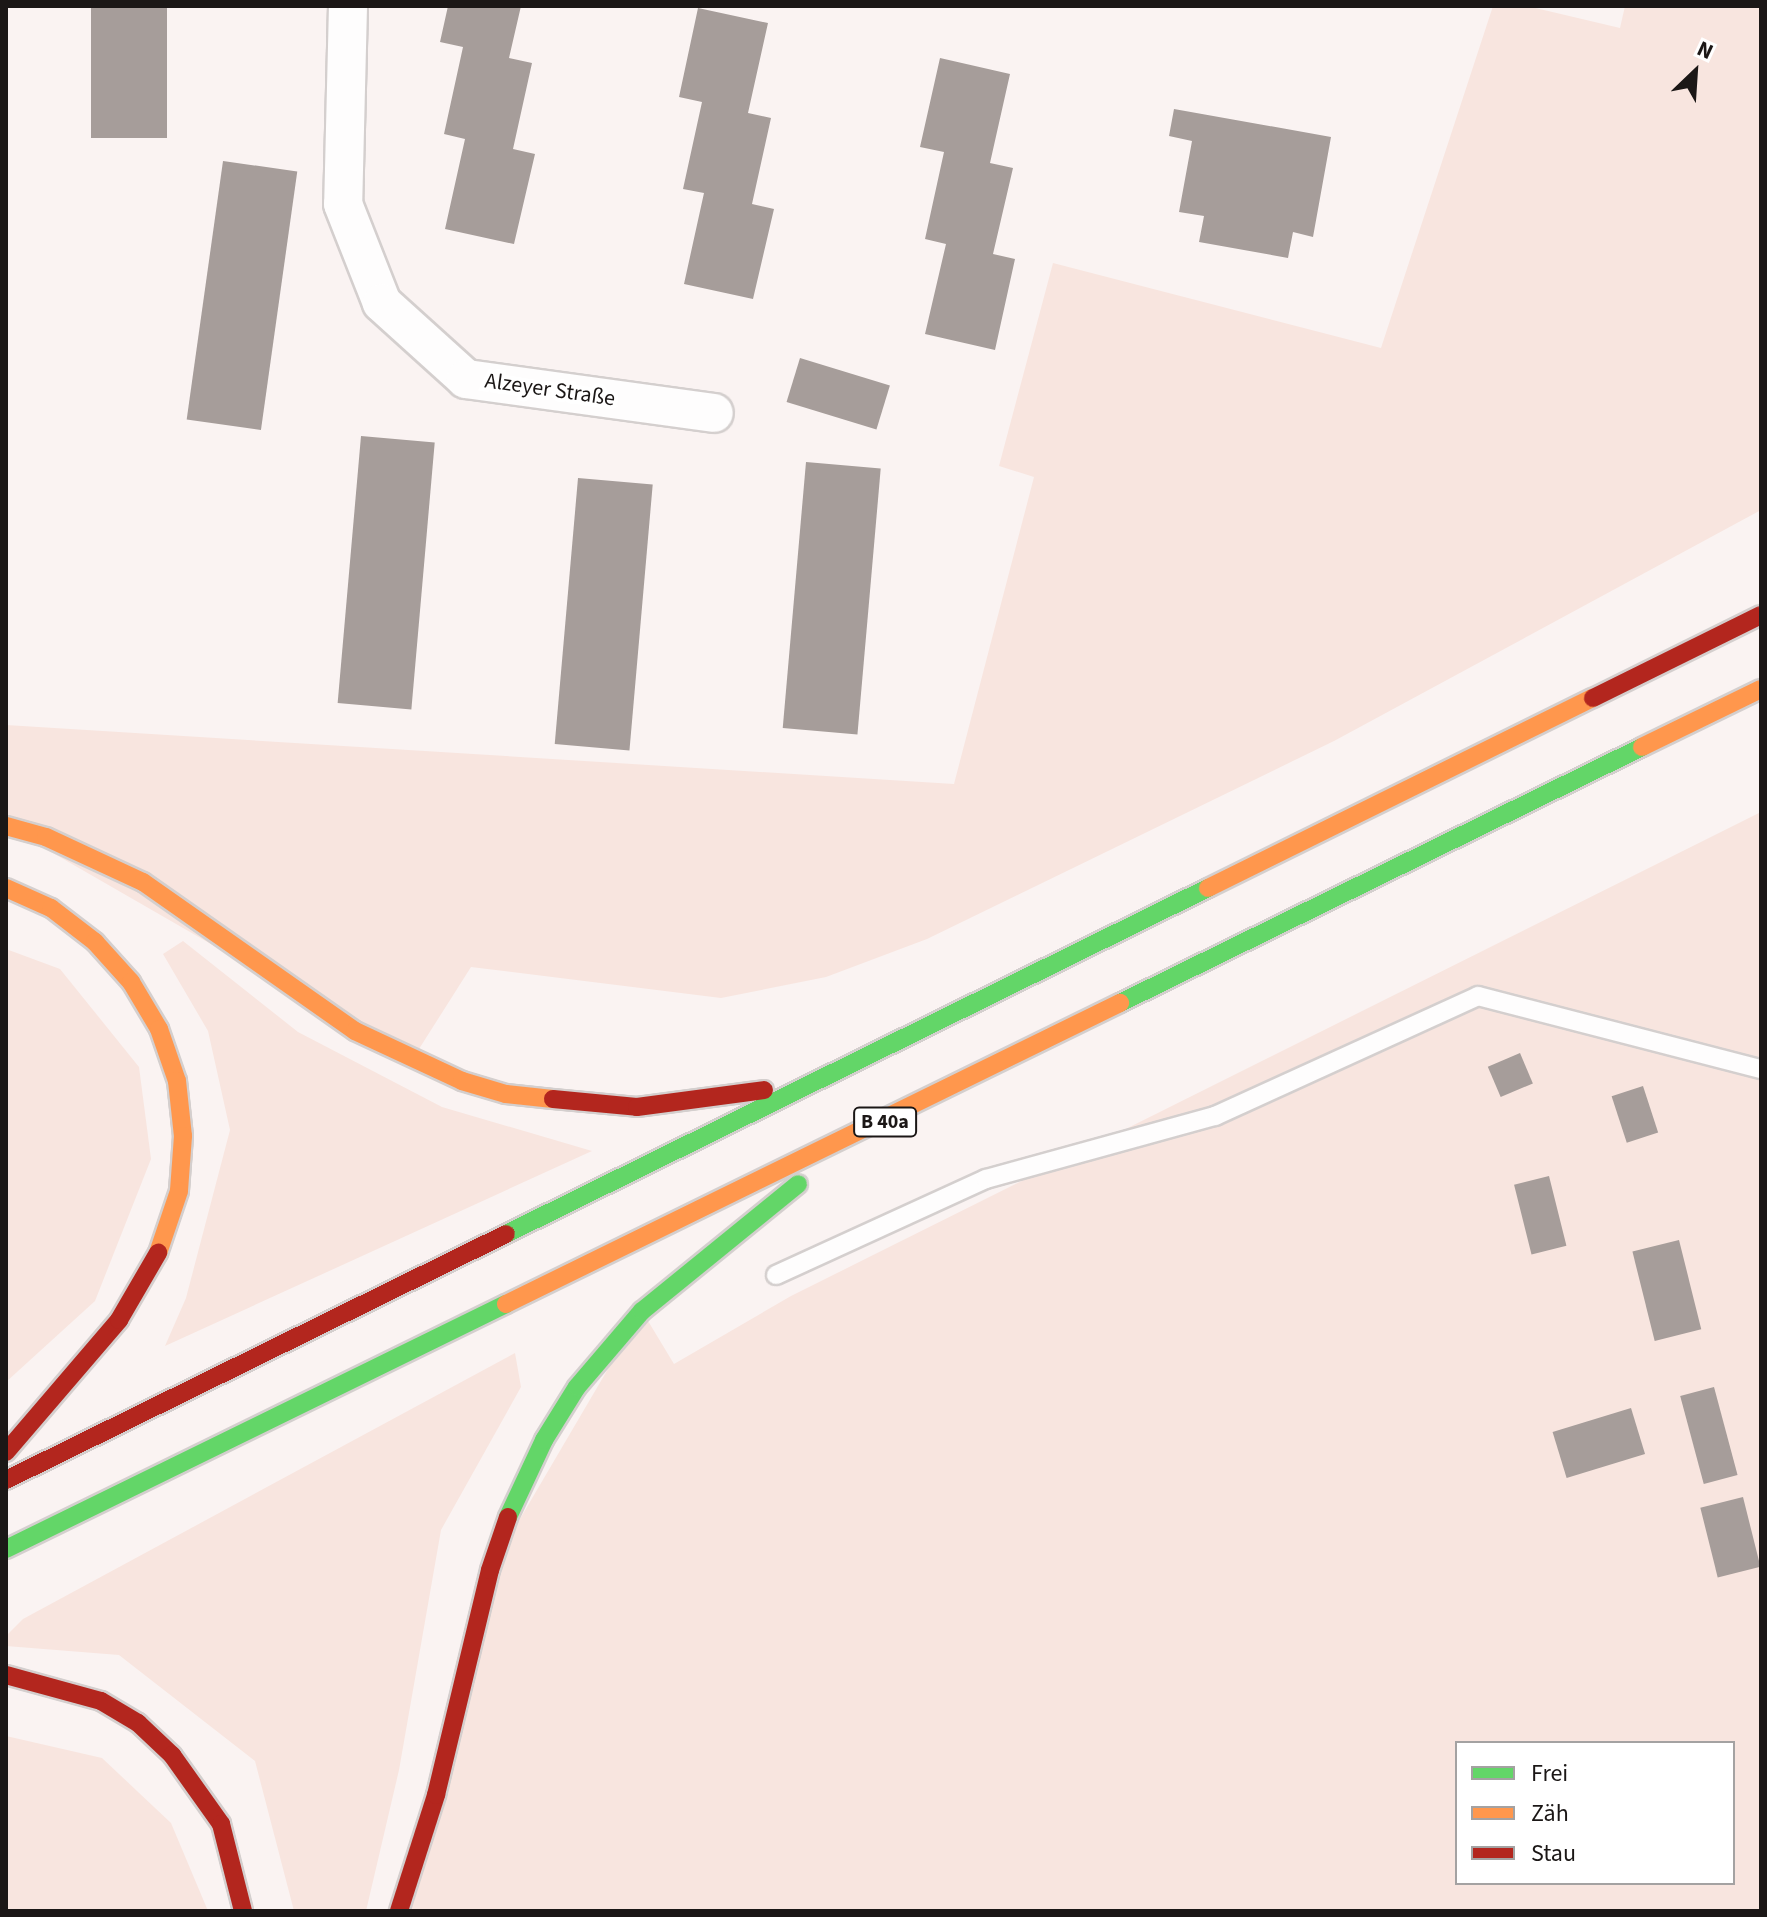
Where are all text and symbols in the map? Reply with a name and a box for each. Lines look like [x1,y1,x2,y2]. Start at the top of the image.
north arrow [1655,32,1735,112]
text: N [1692,33,1719,68]
street label: Alzeyer Straße [483,368,617,412]
road number: B 40a [853,1106,917,1138]
legend [1455,1741,1735,1885]
text: Frei [1531,1756,1568,1791]
text: Zäh [1531,1796,1569,1831]
text: Stau [1531,1836,1576,1871]

